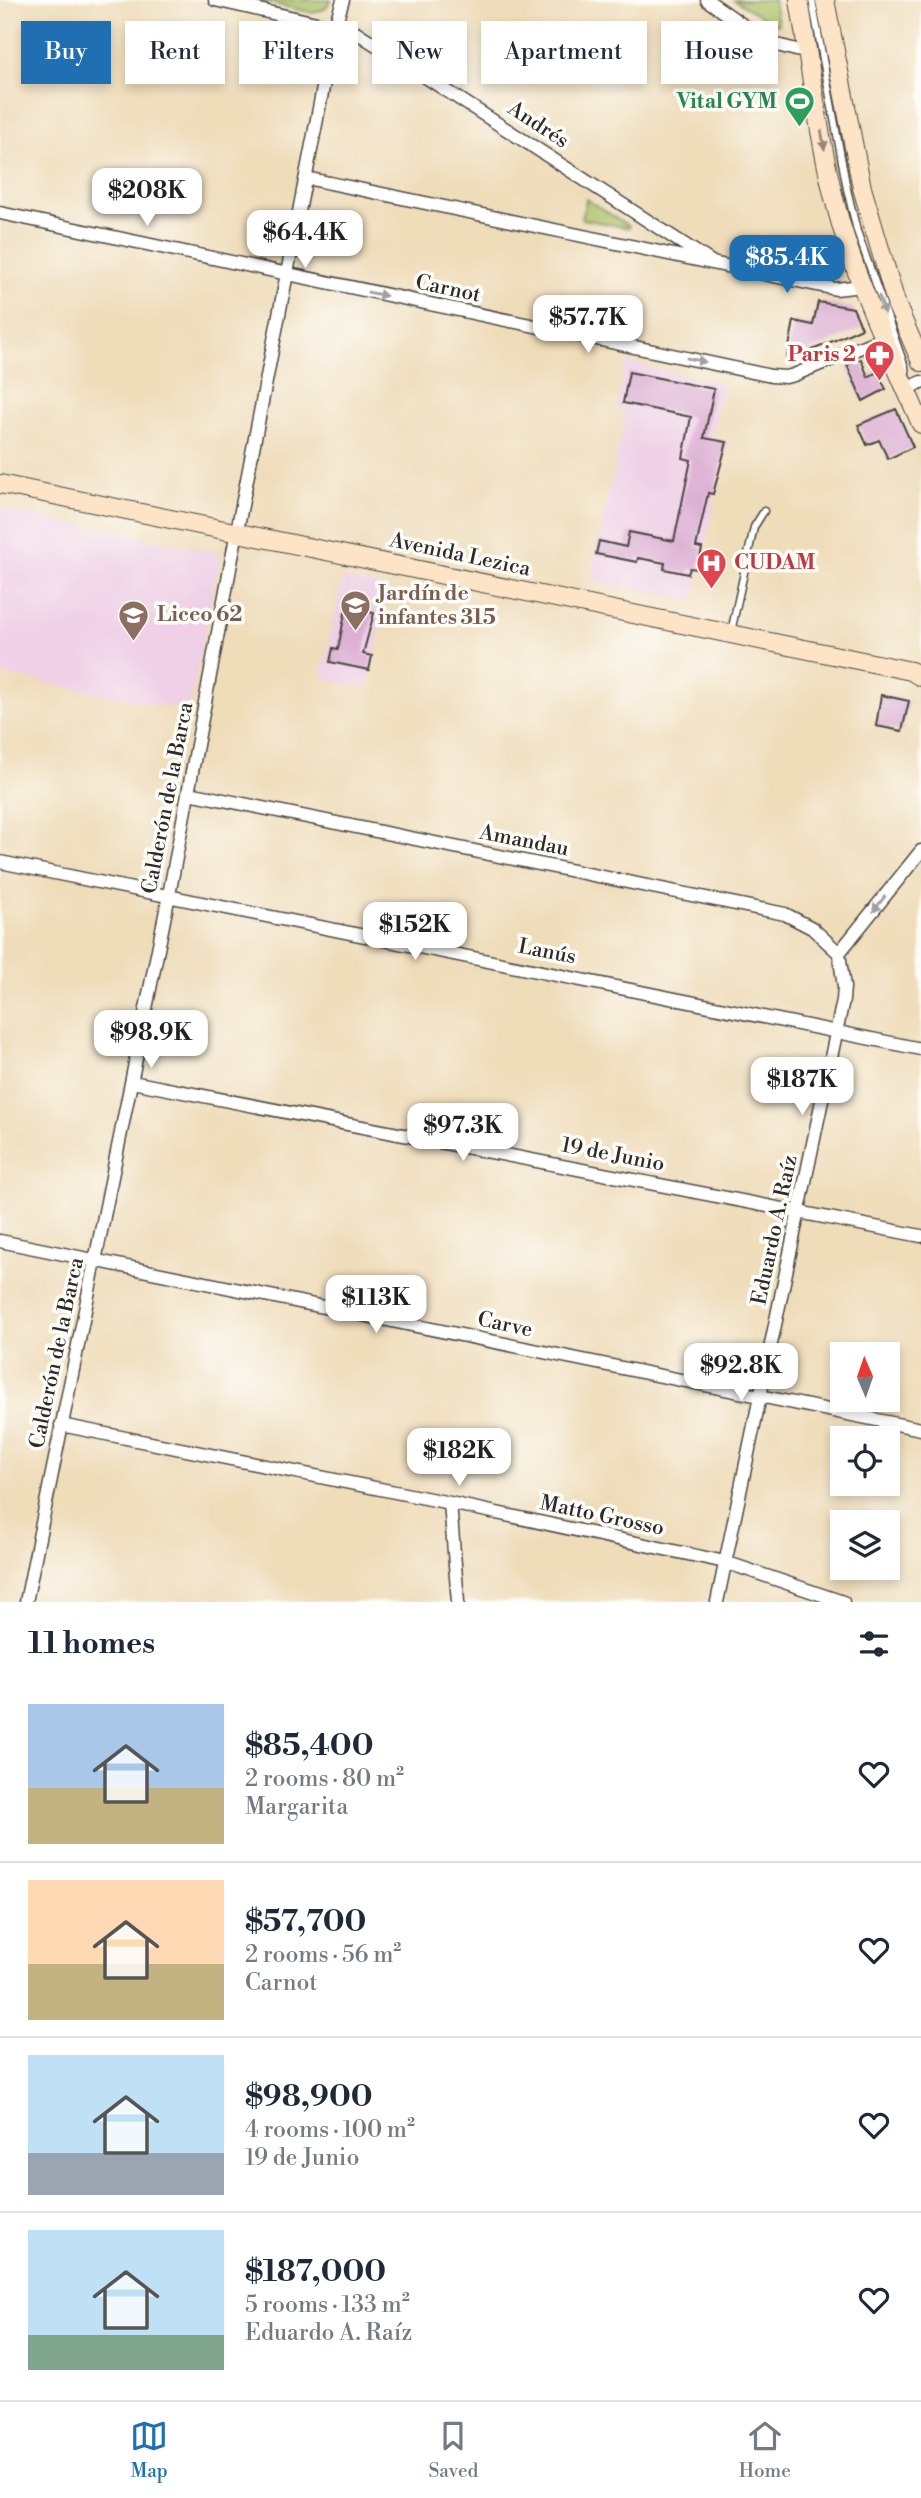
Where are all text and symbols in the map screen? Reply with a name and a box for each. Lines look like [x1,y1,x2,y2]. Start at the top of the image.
chip: Buy [21,21,111,84]
chip: Rent [125,21,225,84]
chip: Filters [239,21,358,84]
chip: New [372,21,467,84]
chip: Apartment [481,21,647,84]
chip: House [661,21,778,84]
sports icon: Vital GYM [783,85,817,129]
place label: Vital GYM [676,89,778,115]
street label: Andrés [502,95,573,154]
one-way arrow [818,129,829,151]
pin: $208K [98,168,196,228]
text: $208K [108,177,186,205]
pin: $64.4K [248,210,362,270]
text: $64.4K [263,219,347,247]
pin: $85.4K [730,236,844,295]
text: $85.4K [746,244,828,272]
street label: Carnot [413,269,484,309]
one-way arrow [366,288,388,299]
one-way arrow [877,294,888,315]
pin: $57.7K [531,296,645,355]
text: $57.7K [549,304,627,332]
pharmacy icon: Paris 2 [862,338,896,382]
place label: Paris 2 [788,342,856,368]
one-way arrow [685,355,707,366]
street label: Avenida Lezica [386,527,533,583]
hospital icon: CUDAM [694,546,728,590]
place label: CUDAM [734,550,816,576]
place label: Jardín de infantes 315 [375,581,496,631]
school or university icon: Jardín de infantes 315 [338,589,372,633]
school or university icon: Liceo 62 [117,598,151,642]
place label: Liceo 62 [157,602,242,628]
street label: Calderón de la Barca [137,700,199,896]
street label: Amandau [476,819,571,862]
one-way arrow [872,895,886,913]
pin: $152K [366,902,464,962]
text: $152K [379,911,451,939]
street label: Lanús [516,934,578,970]
pin: $98.9K [94,1010,208,1070]
text: $98.9K [110,1019,192,1047]
pin: $187K [753,1058,851,1117]
text: $187K [767,1066,837,1094]
pin: $97.3K [406,1104,520,1163]
text: $97.3K [423,1112,503,1140]
street label: 19 de Junio [559,1132,667,1178]
street label: Eduardo A. Raíz [746,1153,804,1307]
street label: Calderón de la Barca [24,1255,90,1451]
pin: $113K [327,1276,425,1335]
text: $113K [342,1284,410,1312]
street label: Carve [475,1306,535,1344]
north arrow [830,1342,900,1412]
map controls [830,1342,900,1580]
pin: $92.8K [684,1344,798,1403]
text: $92.8K [700,1352,782,1380]
button: locate [830,1426,900,1496]
pin: $182K [410,1428,508,1488]
text: $182K [423,1437,495,1465]
street label: Matto Grosso [538,1490,666,1542]
button: layers [830,1510,900,1580]
text: 11 homes [28,1625,155,1663]
icon: filters [855,1625,893,1663]
text: $85,400 [245,1727,374,1765]
icon: home [84,1732,168,1816]
icon: heart [855,1755,893,1793]
text: 2 rooms · 80 m² [245,1765,404,1793]
text: Margarita [245,1793,348,1821]
text: $57,700 [245,1903,366,1941]
icon: home [84,1908,168,1992]
icon: heart [855,1931,893,1969]
text: 2 rooms · 56 m² [245,1941,401,1969]
text: Carnot [245,1969,317,1997]
text: $98,900 [245,2078,373,2116]
icon: home [84,2083,168,2167]
icon: heart [855,2106,893,2144]
text: 4 rooms · 100 m² [245,2116,415,2144]
text: 19 de Junio [245,2144,359,2172]
text: $187,000 [245,2253,386,2291]
icon: home [84,2258,168,2342]
icon: heart [855,2281,893,2319]
text: 5 rooms · 133 m² [245,2291,410,2319]
text: Eduardo A. Raíz [245,2319,412,2347]
tab: Map [130,2417,168,2483]
tab: Saved [428,2417,478,2483]
tab: Home [739,2417,791,2483]

